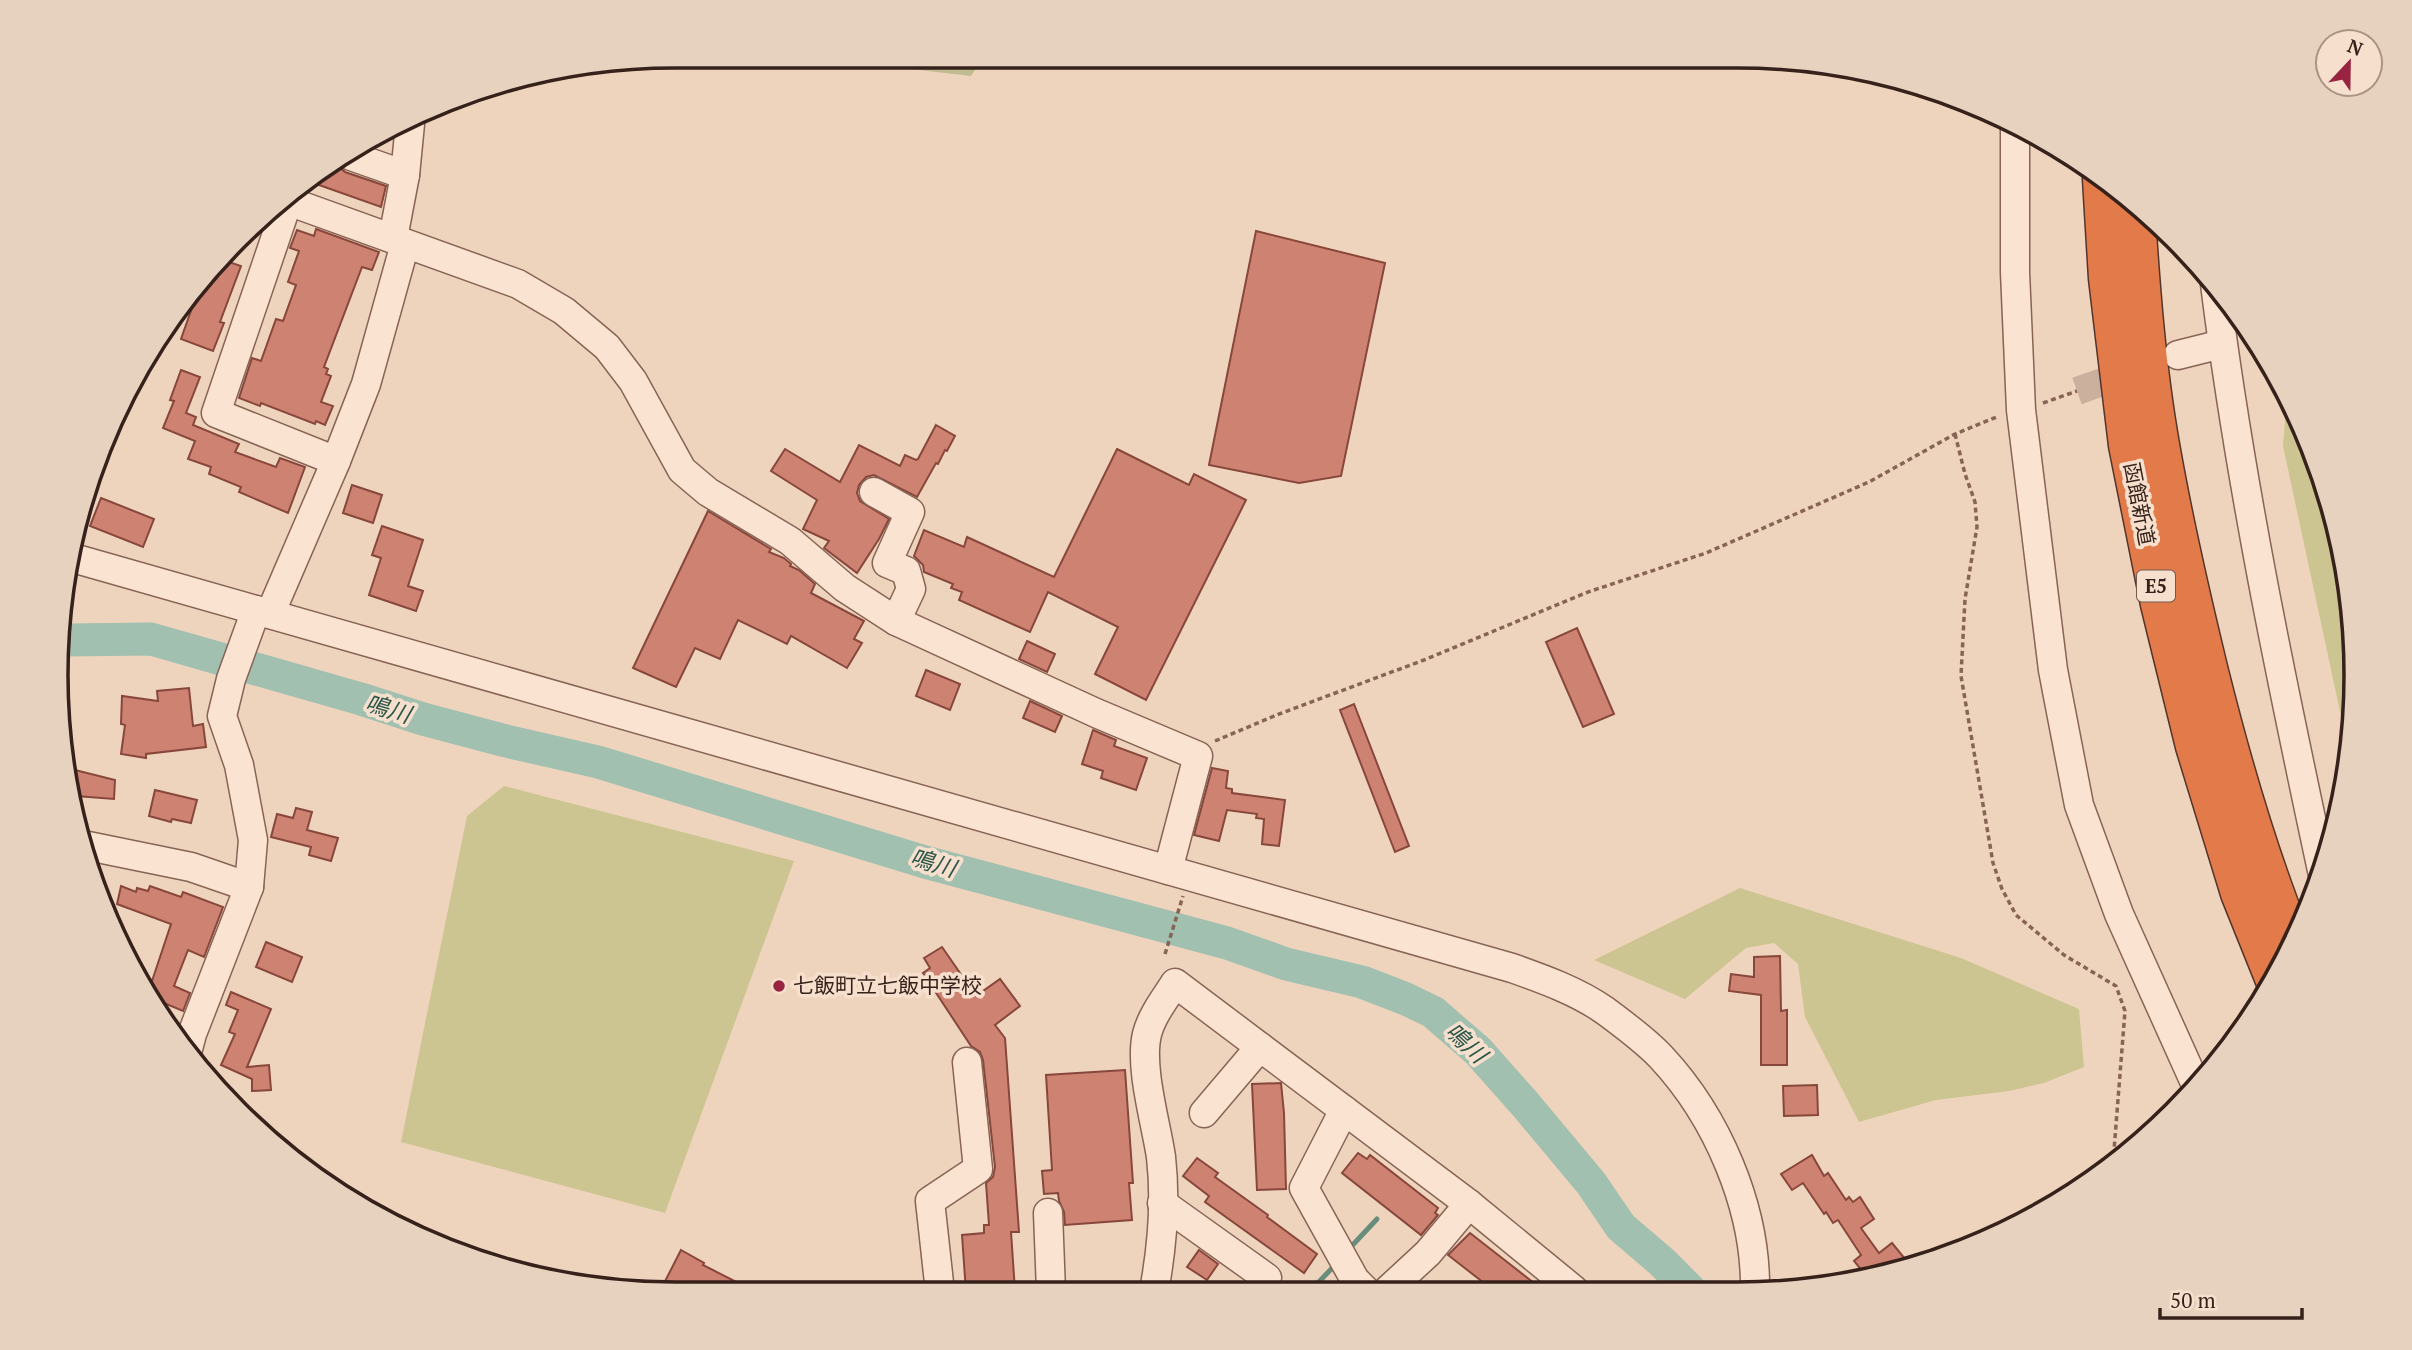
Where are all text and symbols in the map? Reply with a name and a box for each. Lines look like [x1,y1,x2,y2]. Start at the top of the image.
north arrow [2314,28,2384,98]
text: N [2344,32,2367,61]
street label: 函館新道 [2118,460,2162,548]
road number: E5 [2137,570,2175,601]
water label: 鳴川 [362,687,417,731]
water label: 鳴川 [907,841,962,885]
place label: 七飯町立七飯中学校 [793,971,982,999]
marker: 七飯町立七飯中学校 [771,978,787,994]
water label: 鳴川 [1439,1016,1496,1072]
scale bar [2160,1276,2302,1320]
text: 50 m [2170,1286,2216,1314]

